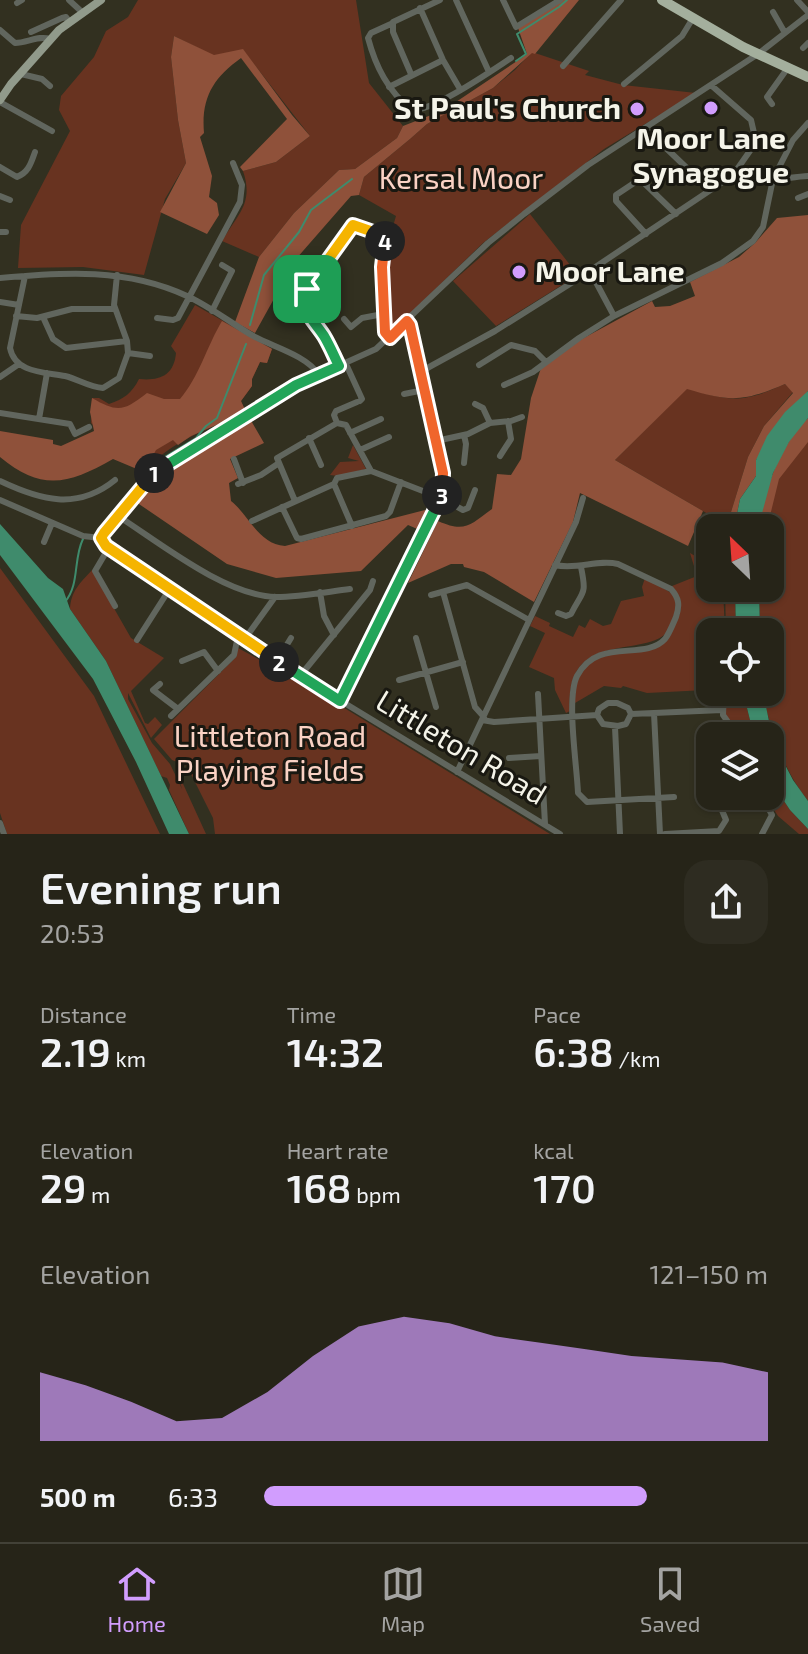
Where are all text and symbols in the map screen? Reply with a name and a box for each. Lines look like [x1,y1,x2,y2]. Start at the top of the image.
place label: St Paul's Church [394,89,621,125]
marker: Moor Lane Synagogue [702,99,720,117]
marker: St Paul's Church [628,100,646,118]
place label: Moor Lane Synagogue [633,119,789,190]
park label: Kersal Moor [379,159,543,195]
pin: 4 [365,221,405,261]
text: 4 [378,228,392,254]
place label: Moor Lane [535,252,685,288]
pin [273,255,341,323]
marker: Moor Lane [510,263,528,281]
icon: arrive [285,267,329,311]
pin: 1 [134,453,174,493]
text: 1 [149,460,159,486]
pin: 3 [422,475,462,515]
text: 3 [436,482,448,508]
north arrow [696,514,784,602]
map controls [696,514,784,810]
button: locate [696,618,784,706]
pin: 2 [259,642,299,682]
text: 2 [273,649,285,675]
street label: Littleton Road [370,681,554,811]
park label: Littleton Road Playing Fields [174,717,366,787]
button: layers [696,722,784,810]
text: Evening run [40,860,282,913]
button: share [684,860,768,944]
text: 20:53 [40,917,105,948]
text: Distance [40,1001,127,1027]
text: Time [287,1001,336,1027]
text: Pace [533,1001,581,1027]
text: 2.19 [40,1027,111,1075]
text: 14:32 [287,1027,384,1075]
text: 6:38 [533,1027,614,1075]
text: km [111,1045,146,1071]
text: /km [614,1045,660,1071]
text: Elevation [40,1137,133,1163]
text: Heart rate [287,1137,388,1163]
text: kcal [533,1137,574,1163]
text: 29 [40,1163,86,1211]
text: 168 [287,1163,351,1211]
text: 170 [533,1163,596,1211]
text: m [86,1181,110,1207]
text: bpm [351,1181,401,1207]
text: Elevation [40,1258,150,1289]
text: 121–150 m [650,1258,768,1289]
text: 500 m [40,1481,116,1512]
text: 6:33 [168,1481,218,1512]
tab: Home [108,1562,166,1636]
tab: Map [381,1562,425,1636]
tab: Saved [640,1562,700,1636]

